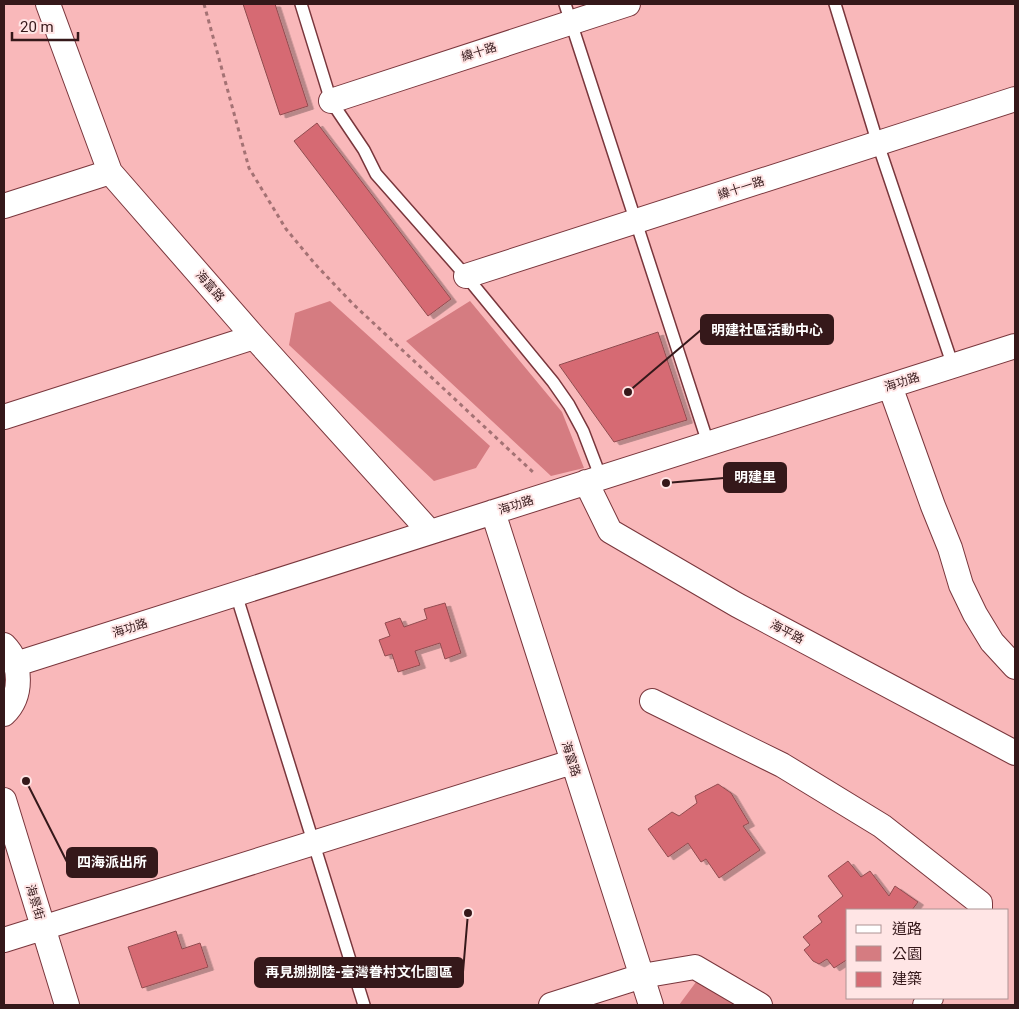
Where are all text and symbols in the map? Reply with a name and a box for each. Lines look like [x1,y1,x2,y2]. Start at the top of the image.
scale bar [12,10,79,42]
text: 20 m [20,18,54,36]
street label: 緯十路 [460,40,498,64]
street label: 緯十一路 [716,174,766,202]
street label: 海富路 [193,268,227,304]
callout: 明建社區活動中心 [701,315,833,344]
text: 明建社區活動中心 [711,322,823,338]
street label: 海功路 [883,370,921,394]
callout: 明建里 [724,463,786,492]
text: 明建里 [734,469,776,485]
street label: 海功路 [497,493,535,517]
street label: 海功路 [111,616,149,640]
street label: 海平路 [768,617,806,647]
street label: 海富路 [559,740,583,778]
callout: 四海派出所 [67,848,157,877]
text: 四海派出所 [77,854,147,870]
street label: 海景街 [23,883,47,921]
legend [846,909,1009,999]
text: 道路 [892,920,922,938]
text: 公園 [892,945,922,963]
callout: 再見捌捌陸-臺灣眷村文化園區 [255,958,463,987]
text: 再見捌捌陸-臺灣眷村文化園區 [265,964,453,980]
text: 建築 [892,970,922,988]

